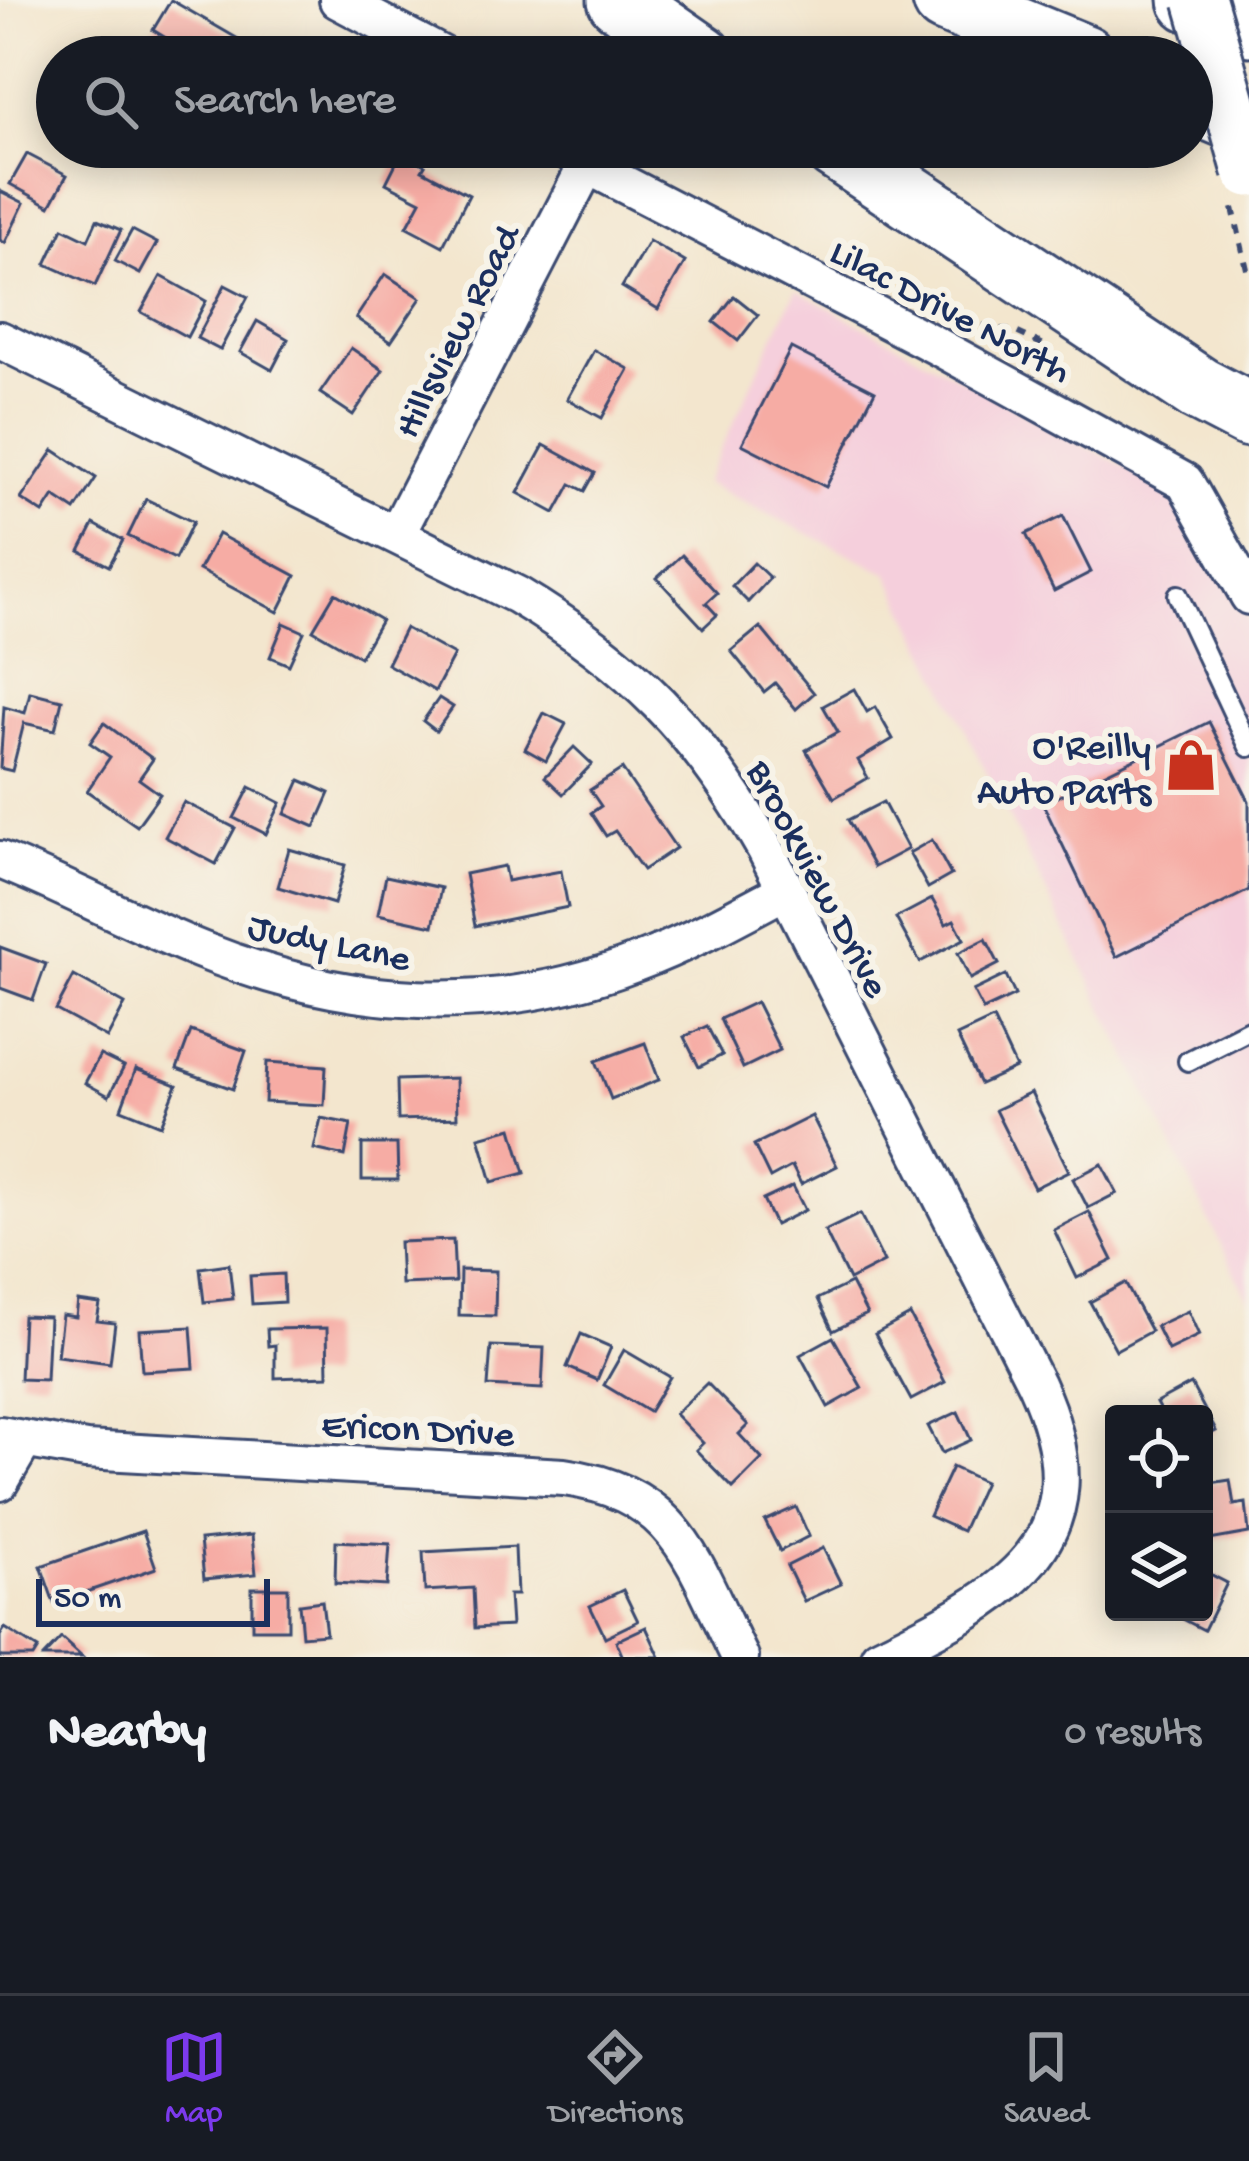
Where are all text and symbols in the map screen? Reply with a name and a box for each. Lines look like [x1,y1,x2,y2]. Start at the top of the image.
search box [36,36,1213,168]
icon: search [78,69,144,135]
text: Search here [174,76,396,129]
street label: Hillsview Road [387,216,535,447]
street label: Lilac Drive North [820,231,1077,397]
place label: O'Reilly Auto Parts [977,727,1153,818]
shop icon: O'Reilly Auto Parts [1162,736,1220,794]
street label: Brookview Drive [733,753,897,1007]
street label: Judy Lane [243,906,415,986]
street label: Ericon Drive [320,1405,516,1461]
map controls [1105,1405,1213,1621]
button: locate [1105,1405,1213,1513]
button: layers [1105,1513,1213,1621]
scale bar [36,1573,270,1626]
text: 50 m [54,1581,121,1619]
text: Nearby [48,1705,206,1765]
text: 0 results [1064,1712,1201,1758]
tab: Map [161,2024,227,2134]
tab: Directions [548,2024,682,2134]
tab: Saved [1004,2024,1088,2134]

